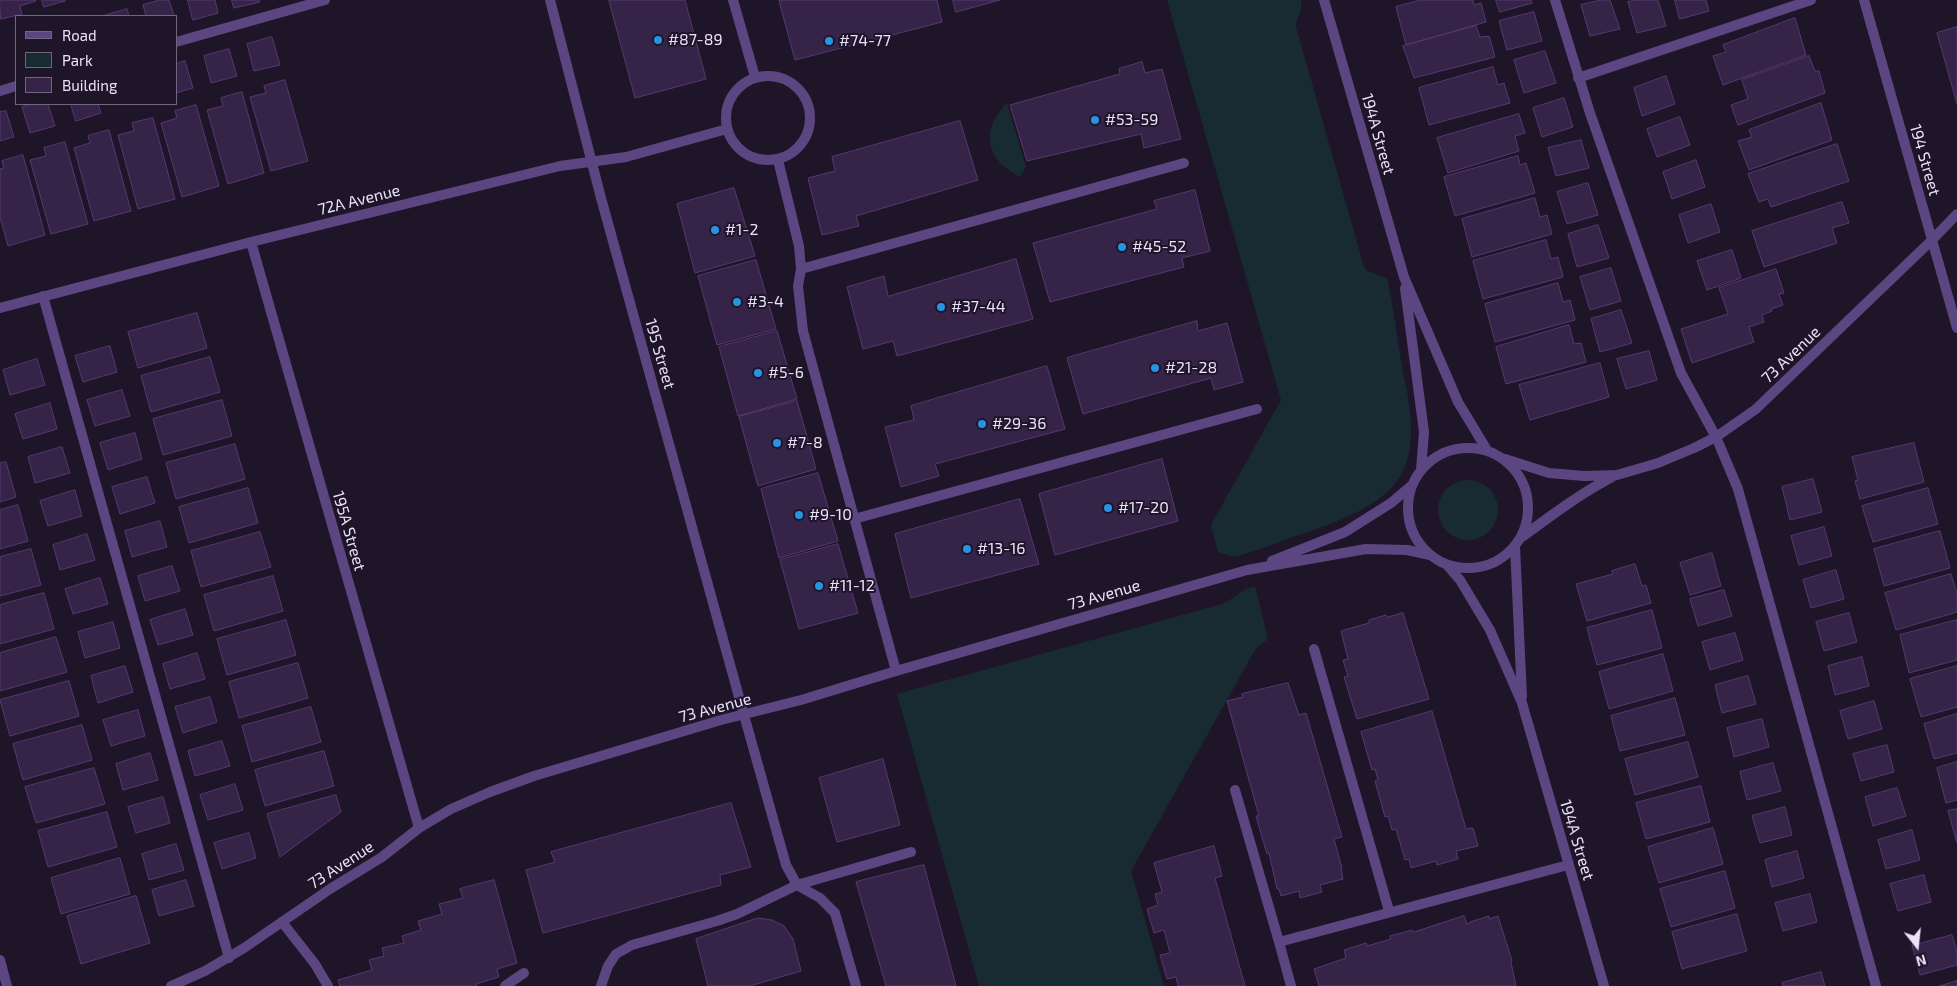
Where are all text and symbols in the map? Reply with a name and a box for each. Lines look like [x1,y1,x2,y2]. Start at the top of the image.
legend [15,15,178,105]
text: Road [62,26,97,44]
place label: #87-89 [668,30,723,50]
place label: #74-77 [839,31,891,51]
marker: #87-89 [652,34,664,46]
marker: #74-77 [823,35,835,47]
text: Park [62,51,93,69]
text: Building [62,76,117,94]
street label: 194A Street [1357,91,1399,177]
place label: #53-59 [1105,110,1158,130]
marker: #53-59 [1089,114,1101,126]
street label: 194 Street [1906,122,1944,198]
street label: 72A Avenue [316,180,402,220]
place label: #1-2 [725,220,759,240]
marker: #1-2 [709,224,721,236]
place label: #45-52 [1132,237,1186,257]
marker: #45-52 [1116,241,1128,253]
place label: #3-4 [747,292,784,312]
marker: #3-4 [731,296,743,308]
place label: #37-44 [951,297,1006,317]
marker: #37-44 [935,301,947,313]
street label: 195 Street [641,317,679,391]
street label: 73 Avenue [1758,322,1824,388]
place label: #21-28 [1165,358,1217,378]
marker: #21-28 [1149,362,1161,374]
place label: #5-6 [768,363,804,383]
marker: #5-6 [752,367,764,379]
place label: #29-36 [992,414,1046,434]
marker: #29-36 [976,418,988,430]
place label: #7-8 [787,433,823,453]
marker: #7-8 [771,437,783,449]
street label: 195A Street [328,489,370,573]
place label: #17-20 [1118,498,1169,518]
marker: #17-20 [1102,502,1114,514]
place label: #9-10 [809,505,852,525]
marker: #9-10 [793,509,805,521]
place label: #13-16 [977,539,1025,559]
marker: #13-16 [961,543,973,555]
place label: #11-12 [829,576,875,596]
street label: 73 Avenue [1066,576,1142,614]
marker: #11-12 [813,580,825,592]
street label: 73 Avenue [677,689,753,727]
street label: 194A Street [1556,797,1598,883]
street label: 73 Avenue [305,837,377,893]
north arrow [1892,921,1942,971]
text: N [1914,951,1928,970]

